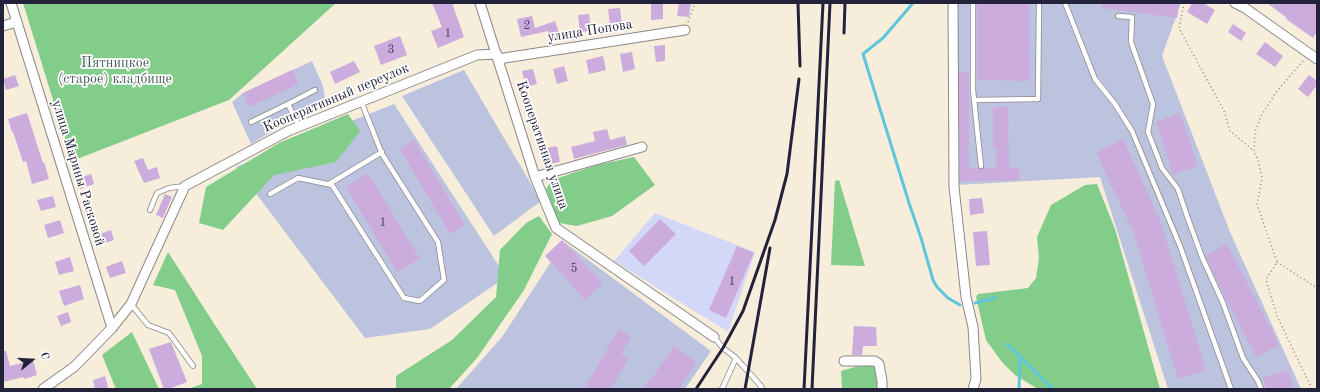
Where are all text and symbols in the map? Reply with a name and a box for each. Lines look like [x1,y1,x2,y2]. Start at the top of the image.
street label: улица Попова [546,16,634,46]
house number: 2 [524,19,530,33]
house number: 1 [445,27,451,41]
house number: 3 [388,43,394,57]
park label: Пятницкое (старое) кладбище [58,55,172,88]
street label: Кооперативный переулок [260,60,412,136]
street label: Кооперативная улица [512,79,572,211]
street label: улица Марины Расковой [48,98,108,248]
house number: 1 [380,216,386,230]
house number: 5 [571,262,577,276]
house number: 1 [729,275,735,289]
north arrow [12,340,52,380]
text: С [38,351,50,361]

